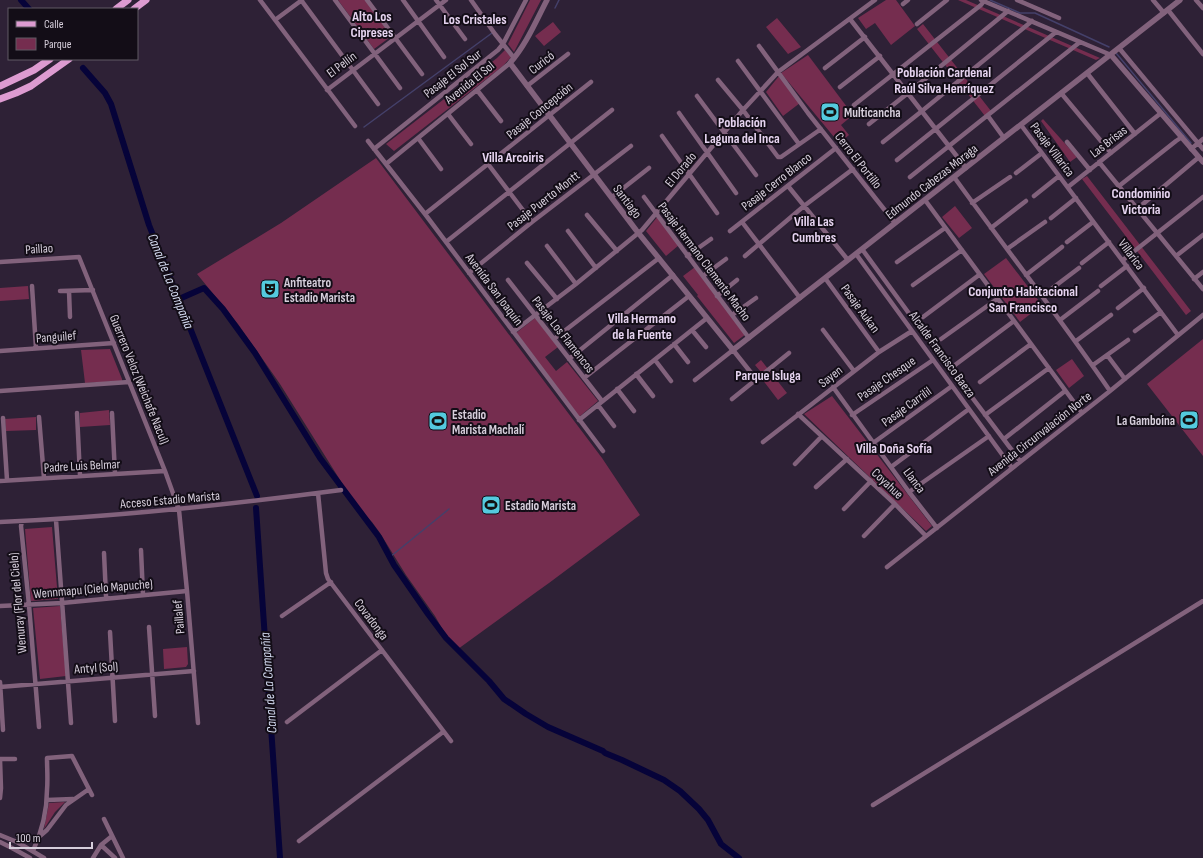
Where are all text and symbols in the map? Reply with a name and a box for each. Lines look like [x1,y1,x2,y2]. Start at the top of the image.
legend [8,8,138,60]
district label: Alto Los Cipreses [351,8,393,41]
district label: Los Cristales [443,11,507,28]
text: Calle [44,17,64,32]
text: Parque [44,37,72,52]
street label: Pasaje El Sol Sur [420,46,485,102]
street label: El Pellín [323,48,360,81]
street label: Curicó [526,48,558,78]
street label: Avenida El Sol [441,58,498,108]
district label: Población Cardenal Raúl Silva Henríquez [894,64,994,97]
street label: Pasaje Concepción [503,79,576,142]
sports icon: Multicancha [819,101,841,123]
place label: Multicancha [844,105,901,121]
district label: Población Laguna del Inca [704,114,780,147]
street label: Pasaje Villarica [1027,119,1078,180]
street label: Las Brisas [1087,122,1131,161]
street label: Cerro El Portillo [831,129,885,192]
street label: Edmundo Cabezas Moraga [882,141,981,223]
district label: Villa Arcoiris [482,149,544,166]
street label: El Dorado [661,149,700,190]
street label: Pasaje Cerro Blanco [738,149,815,214]
street label: Pasaje Puerto Montt [504,167,583,234]
street label: Santiago [609,182,645,222]
district label: Condominio Victoria [1112,185,1170,218]
street label: Pasaje Hermano Clemente Macho [654,199,754,324]
district label: Villa Las Cumbres [792,213,836,246]
water label: Canal de La Compañía [144,231,197,332]
street label: Villarica [1114,236,1148,273]
street label: Paillao [25,240,54,258]
street label: Avenida San Joaquín [461,250,527,329]
place label: Anfiteatro Estadio Marista [283,275,355,306]
theatre icon: Anfiteatro Estadio Marista [259,278,281,300]
street label: Pasaje Aukan [837,281,883,336]
district label: Conjunto Habitacional San Francisco [968,283,1078,316]
street label: Pasaje Los Flamencos [528,293,598,376]
street label: Alcalde Francisco Baeza [905,307,979,401]
district label: Villa Hermano de la Fuente [608,310,676,343]
street label: Guerrero Veloz (Weichafe Nacul) [106,312,172,447]
street label: Panguilef [35,328,77,346]
street label: Pasaje Chesque [854,353,919,405]
street label: Sayen [815,362,846,391]
district label: Parque Isluga [735,367,801,384]
street label: Pasaje Carrilil [878,383,935,430]
street label: Avenida Circunvalación Norte [984,388,1095,480]
place label: Estadio Marista Machalí [452,407,525,438]
sports icon: La Gamboína [1178,409,1200,431]
sports icon: Estadio Marista Machalí [427,410,449,432]
place label: La Gamboína [1117,413,1175,429]
district label: Villa Doña Sofía [856,440,932,457]
street label: Padre Luis Belmar [43,456,121,476]
street label: Coyahue [868,465,906,502]
street label: Llanca [899,465,929,497]
street label: Acceso Estadio Marista [119,488,221,512]
sports icon: Estadio Marista [480,494,502,516]
place label: Estadio Marista [505,498,576,514]
street label: Wenuray (Flor del Cielo) [6,552,30,654]
street label: Wennmapu (Cielo Mapuche) [33,576,154,602]
street label: Covadonga [350,596,392,643]
street label: Paillalef [170,599,188,635]
water label: Canal de La Compañía [256,632,281,734]
street label: Antyl (Sol) [73,658,119,678]
scale bar [10,824,92,850]
text: 100 m [16,831,41,846]

